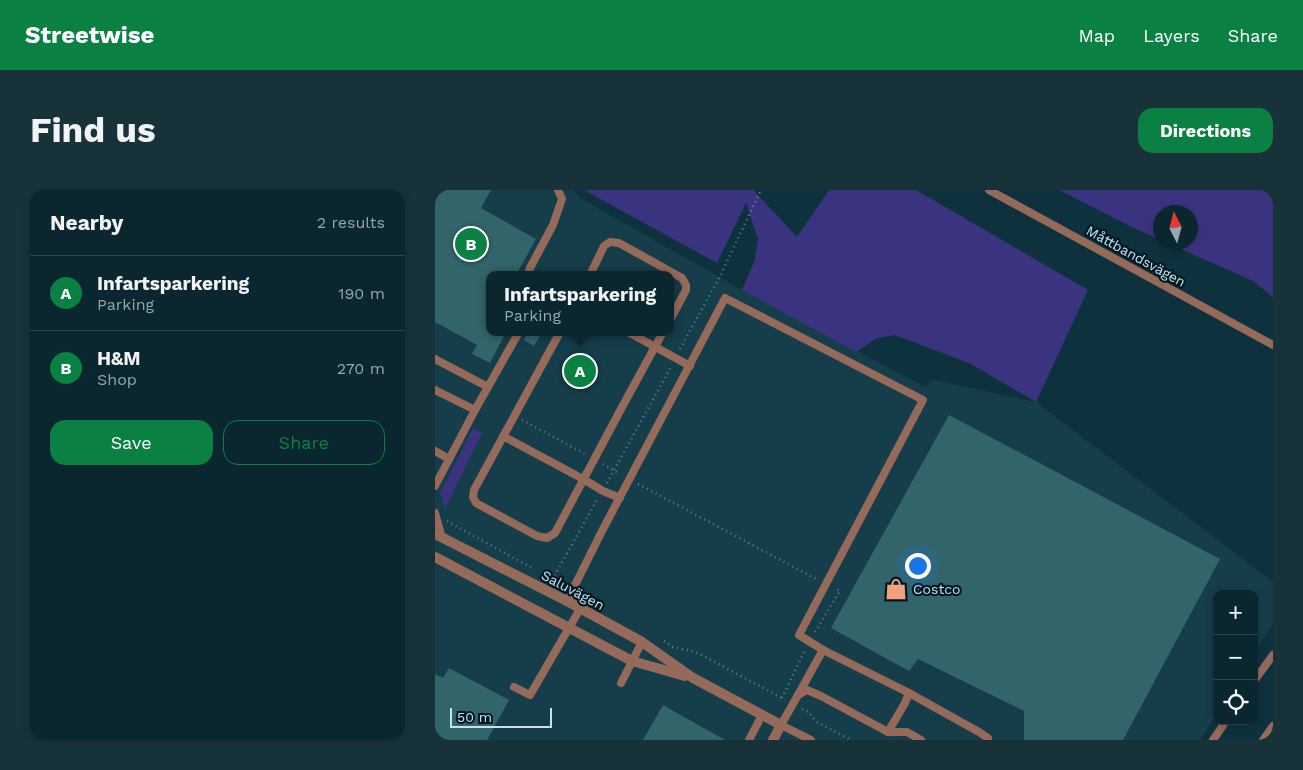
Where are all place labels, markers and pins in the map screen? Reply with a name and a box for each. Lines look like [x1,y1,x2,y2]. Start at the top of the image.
pin: B [455,225,487,263]
pin: A [564,352,596,390]
shop icon: Costco [883,576,909,602]
place label: Costco [913,581,961,597]

